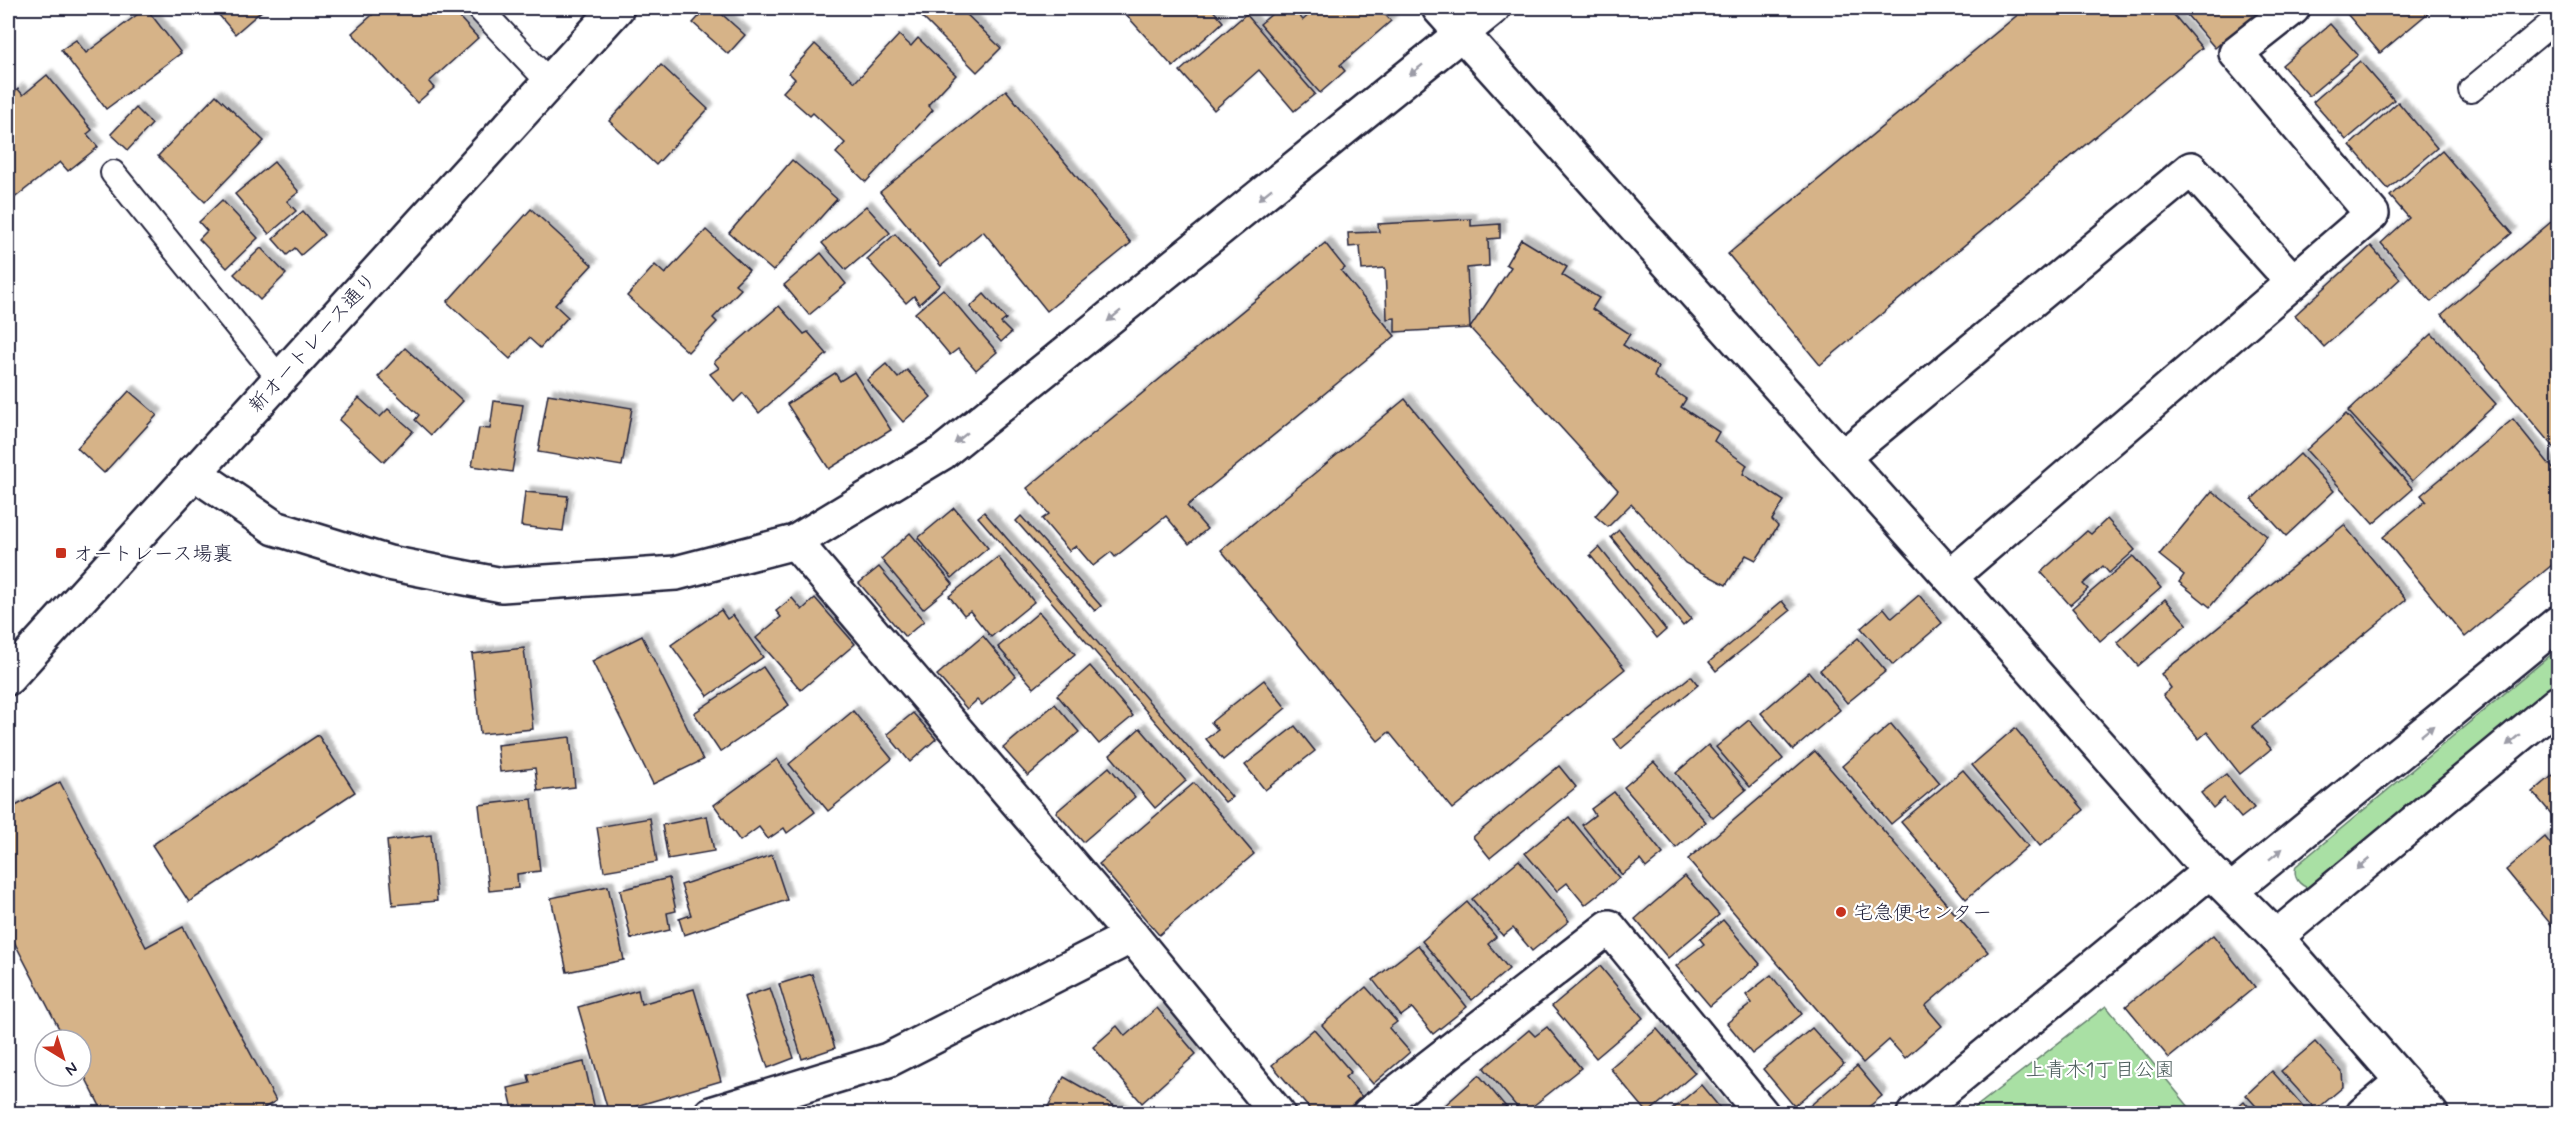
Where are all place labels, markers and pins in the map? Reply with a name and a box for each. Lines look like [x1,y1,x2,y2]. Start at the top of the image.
place label: オートレース場裏 [73,541,233,568]
marker: オートレース場裏 [54,546,68,560]
place label: 宅急便センター [1853,900,1992,927]
marker: 宅急便センター [1834,905,1848,919]

